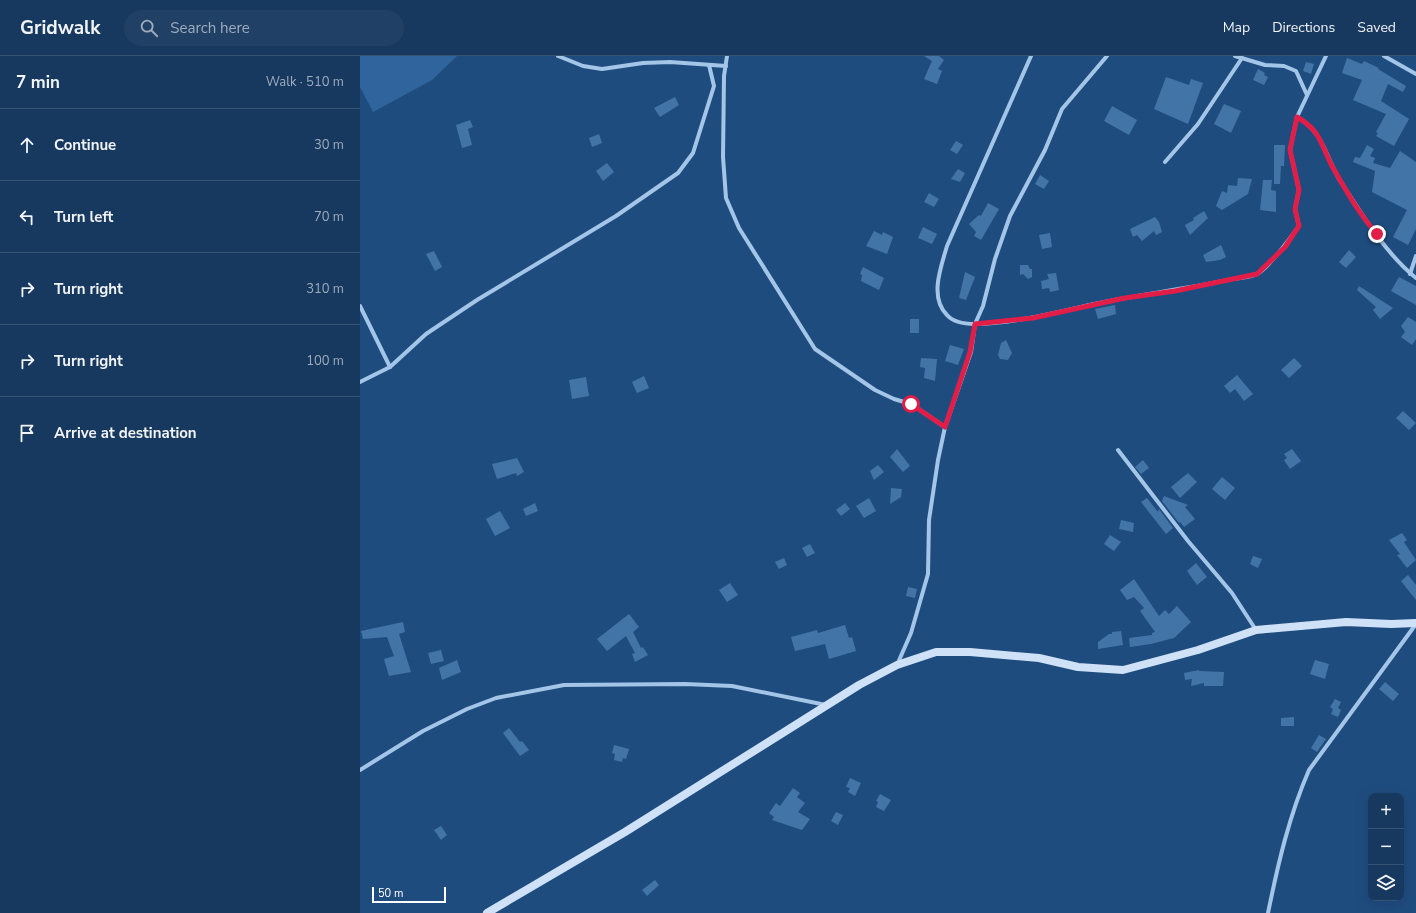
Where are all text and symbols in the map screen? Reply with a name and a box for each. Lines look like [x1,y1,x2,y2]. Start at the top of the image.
search box [124,10,404,46]
text: Gridwalk [20,15,100,41]
icon: search [138,17,160,39]
text: Search here [170,18,250,38]
text: Map [1223,18,1250,37]
text: Directions [1272,18,1335,37]
text: Saved [1357,18,1396,37]
text: 7 min [16,71,60,94]
text: Walk · 510 m [266,73,344,91]
icon: ahead [16,134,38,156]
text: Continue [54,135,116,155]
text: 30 m [314,136,344,154]
icon: left [16,206,38,228]
text: Turn left [54,207,113,227]
text: 70 m [314,208,344,226]
route end [1368,225,1386,243]
icon: right [16,278,38,300]
text: Turn right [54,279,123,299]
text: 310 m [306,280,344,298]
icon: right [16,350,38,372]
text: Turn right [54,351,123,371]
text: 100 m [306,352,344,370]
route start [902,395,920,413]
icon: arrive [16,422,38,444]
text: Arrive at destination [54,423,197,443]
map controls [1368,793,1404,901]
button: + [1368,793,1404,829]
button: − [1368,829,1404,865]
button: layers [1368,865,1404,901]
scale bar [372,885,446,904]
text: 50 m [378,886,403,901]

